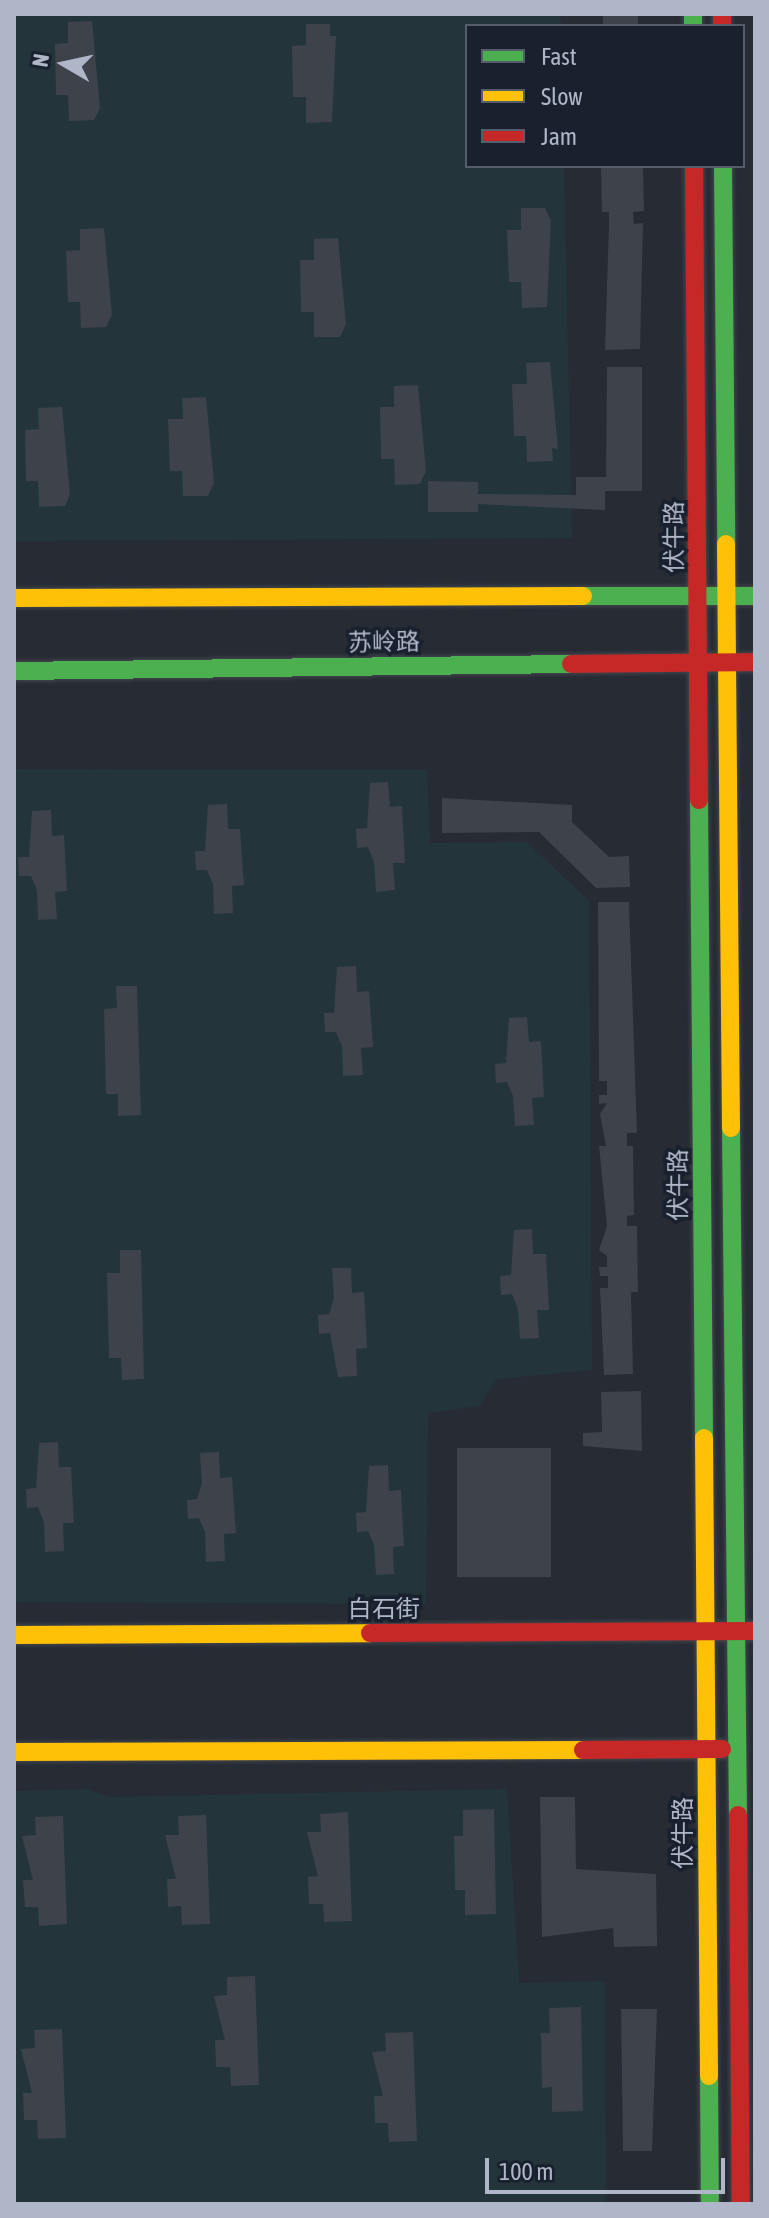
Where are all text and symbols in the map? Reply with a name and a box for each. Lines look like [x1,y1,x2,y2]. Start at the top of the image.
north arrow [24,24,104,104]
legend [465,24,745,168]
text: Fast [541,43,577,70]
text: N [26,52,54,69]
text: Slow [541,83,583,110]
text: Jam [541,123,577,150]
street label: 伏牛路 [660,501,688,573]
street label: 苏岭路 [348,627,420,657]
street label: 伏牛路 [664,1149,692,1221]
street label: 白石街 [348,1595,420,1623]
street label: 伏牛路 [669,1797,697,1869]
scale bar [489,2142,729,2192]
text: 100 m [499,2158,553,2185]

